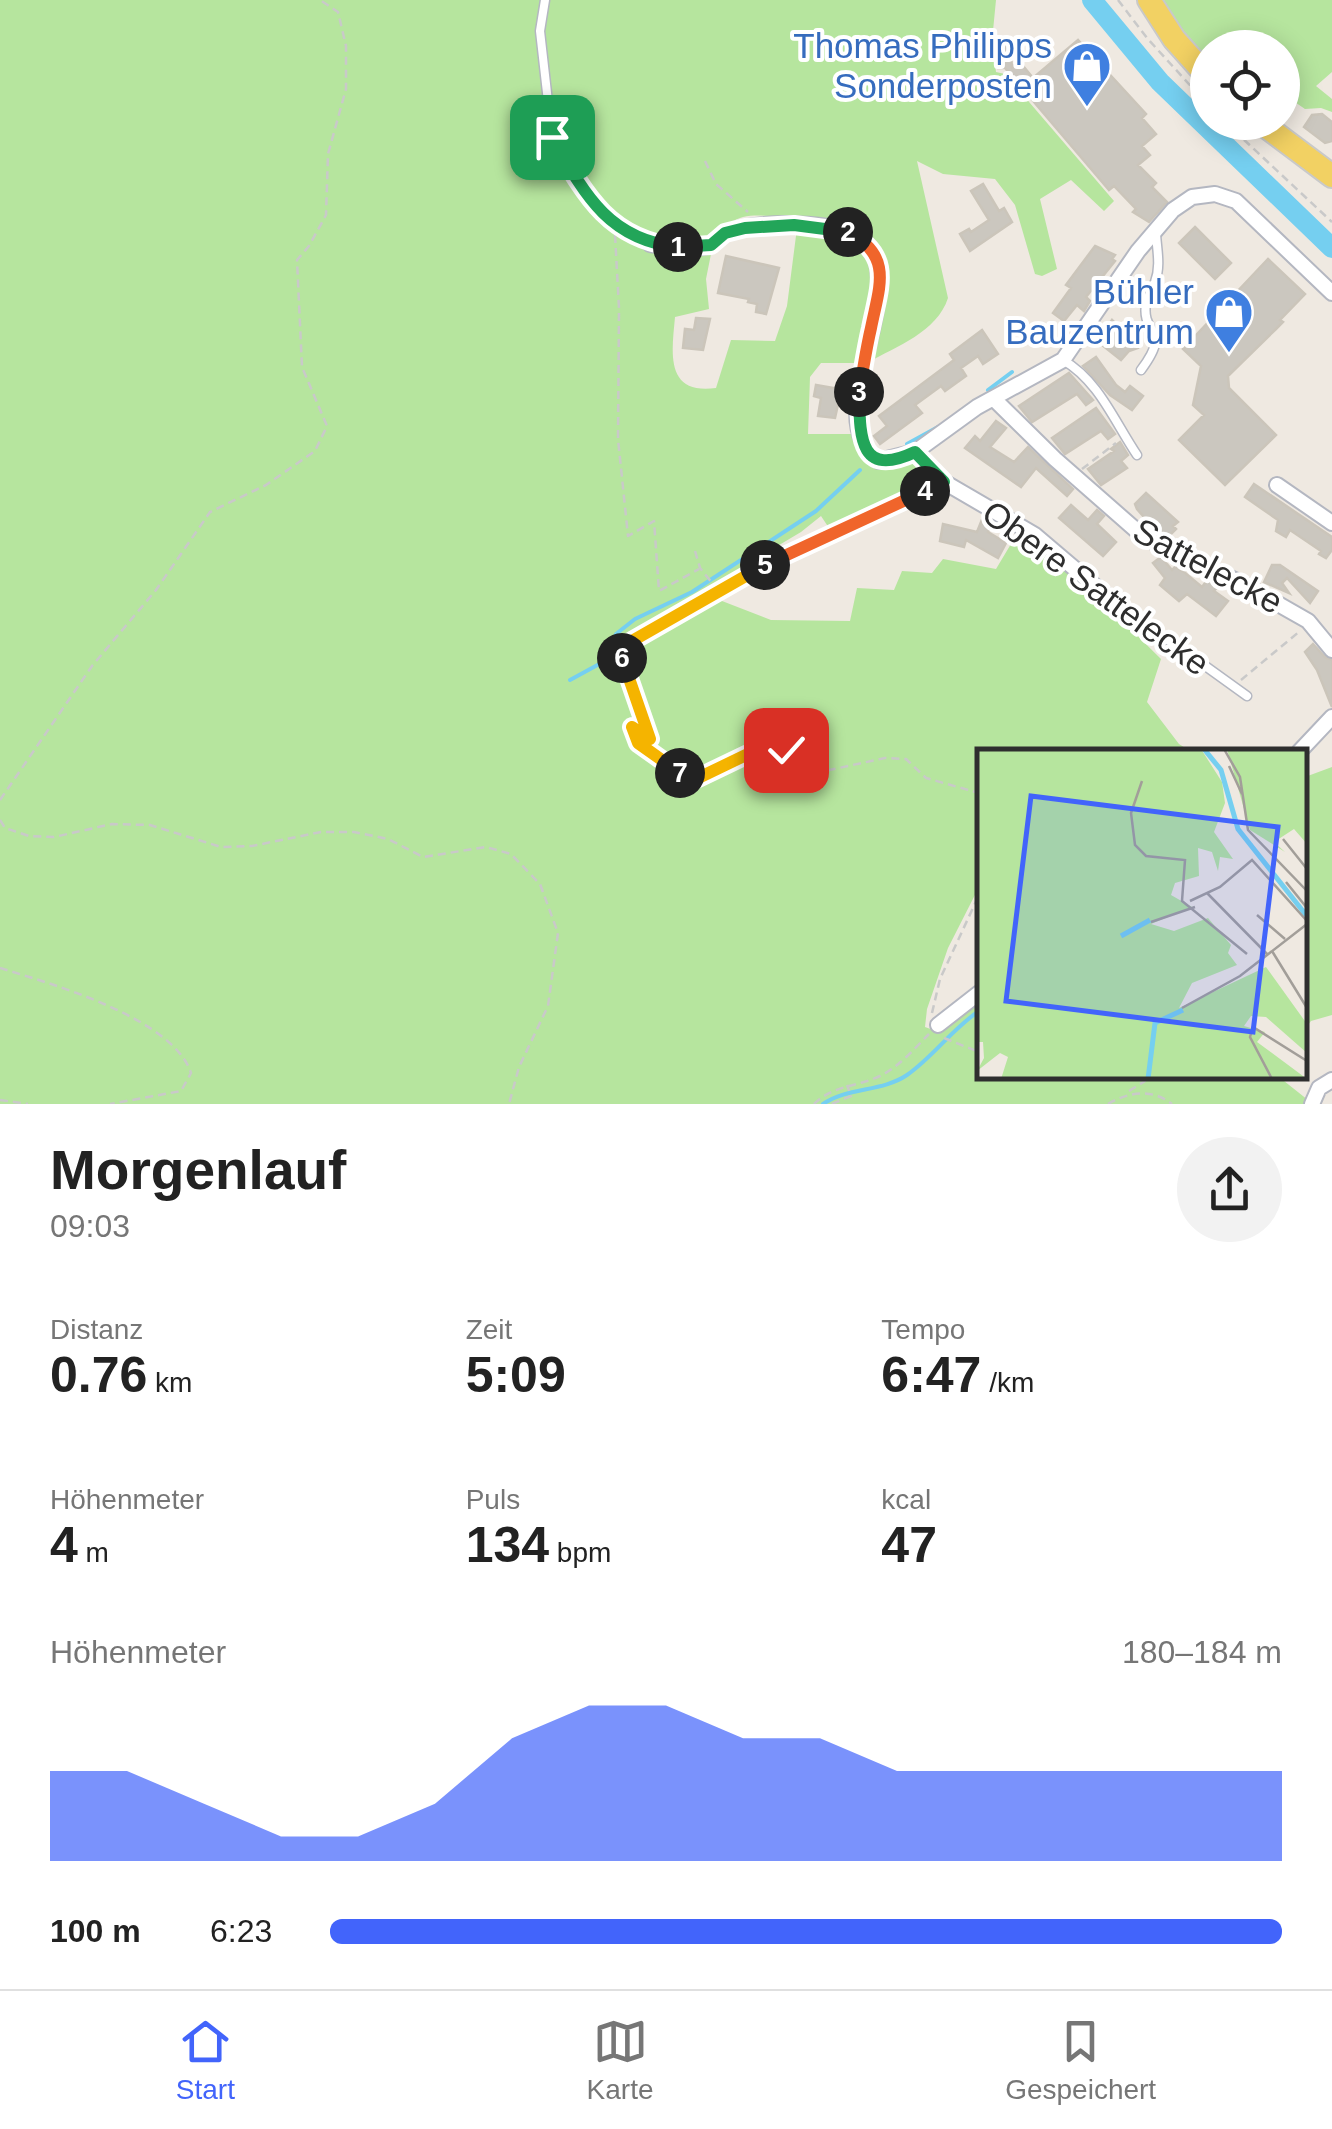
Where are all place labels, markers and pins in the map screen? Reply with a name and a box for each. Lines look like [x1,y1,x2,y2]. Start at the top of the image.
place label: Thomas Philipps Sonderposten [793,26,1052,105]
shop icon: Thomas Philipps Sonderposten [1061,40,1113,108]
pin [510,95,595,180]
pin: 2 [823,207,873,257]
pin: 1 [653,222,703,272]
place label: Bühler Bauzentrum [1005,272,1194,351]
shop icon: Bühler Bauzentrum [1203,286,1255,354]
pin: 3 [834,367,884,417]
pin: 4 [900,466,950,516]
pin: 5 [740,540,790,590]
pin: 6 [597,633,647,683]
pin [744,708,829,793]
pin: 7 [655,748,705,798]

